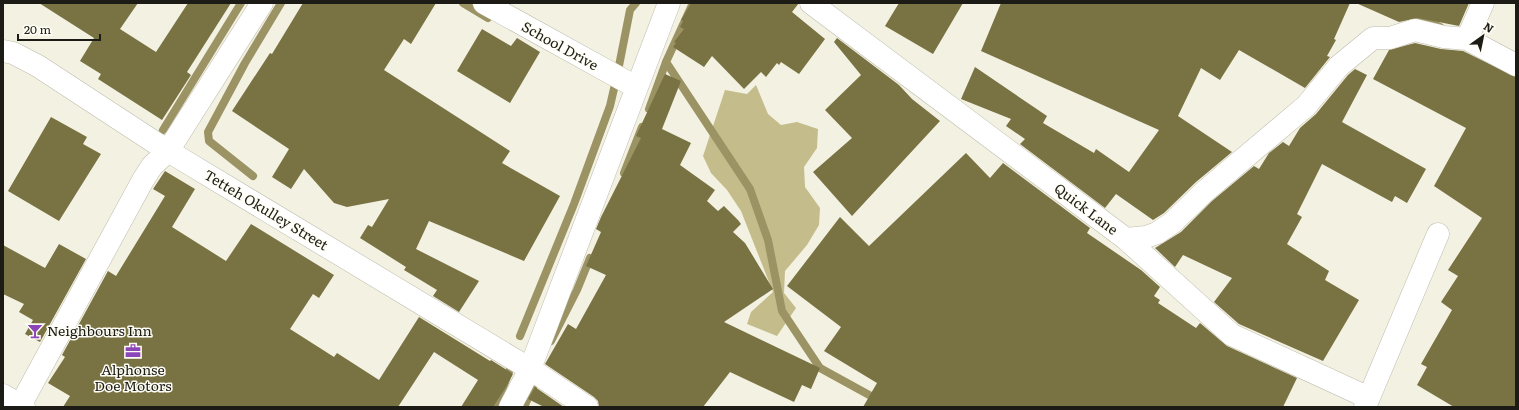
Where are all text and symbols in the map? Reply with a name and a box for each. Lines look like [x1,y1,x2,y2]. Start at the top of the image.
scale bar [18,16,100,42]
street label: School Drive [518,16,602,74]
north arrow [1463,16,1503,56]
text: N [1481,18,1497,36]
text: 20 m [24,20,51,38]
street label: Tetteh Okulley Street [201,164,333,254]
street label: Quick Lane [1051,178,1123,239]
place label: Neighbours Inn [47,320,152,340]
bar icon: Neighbours Inn [26,322,44,340]
office icon: Alphonse Doe Motors [124,342,142,360]
place label: Alphonse Doe Motors [94,359,172,395]

